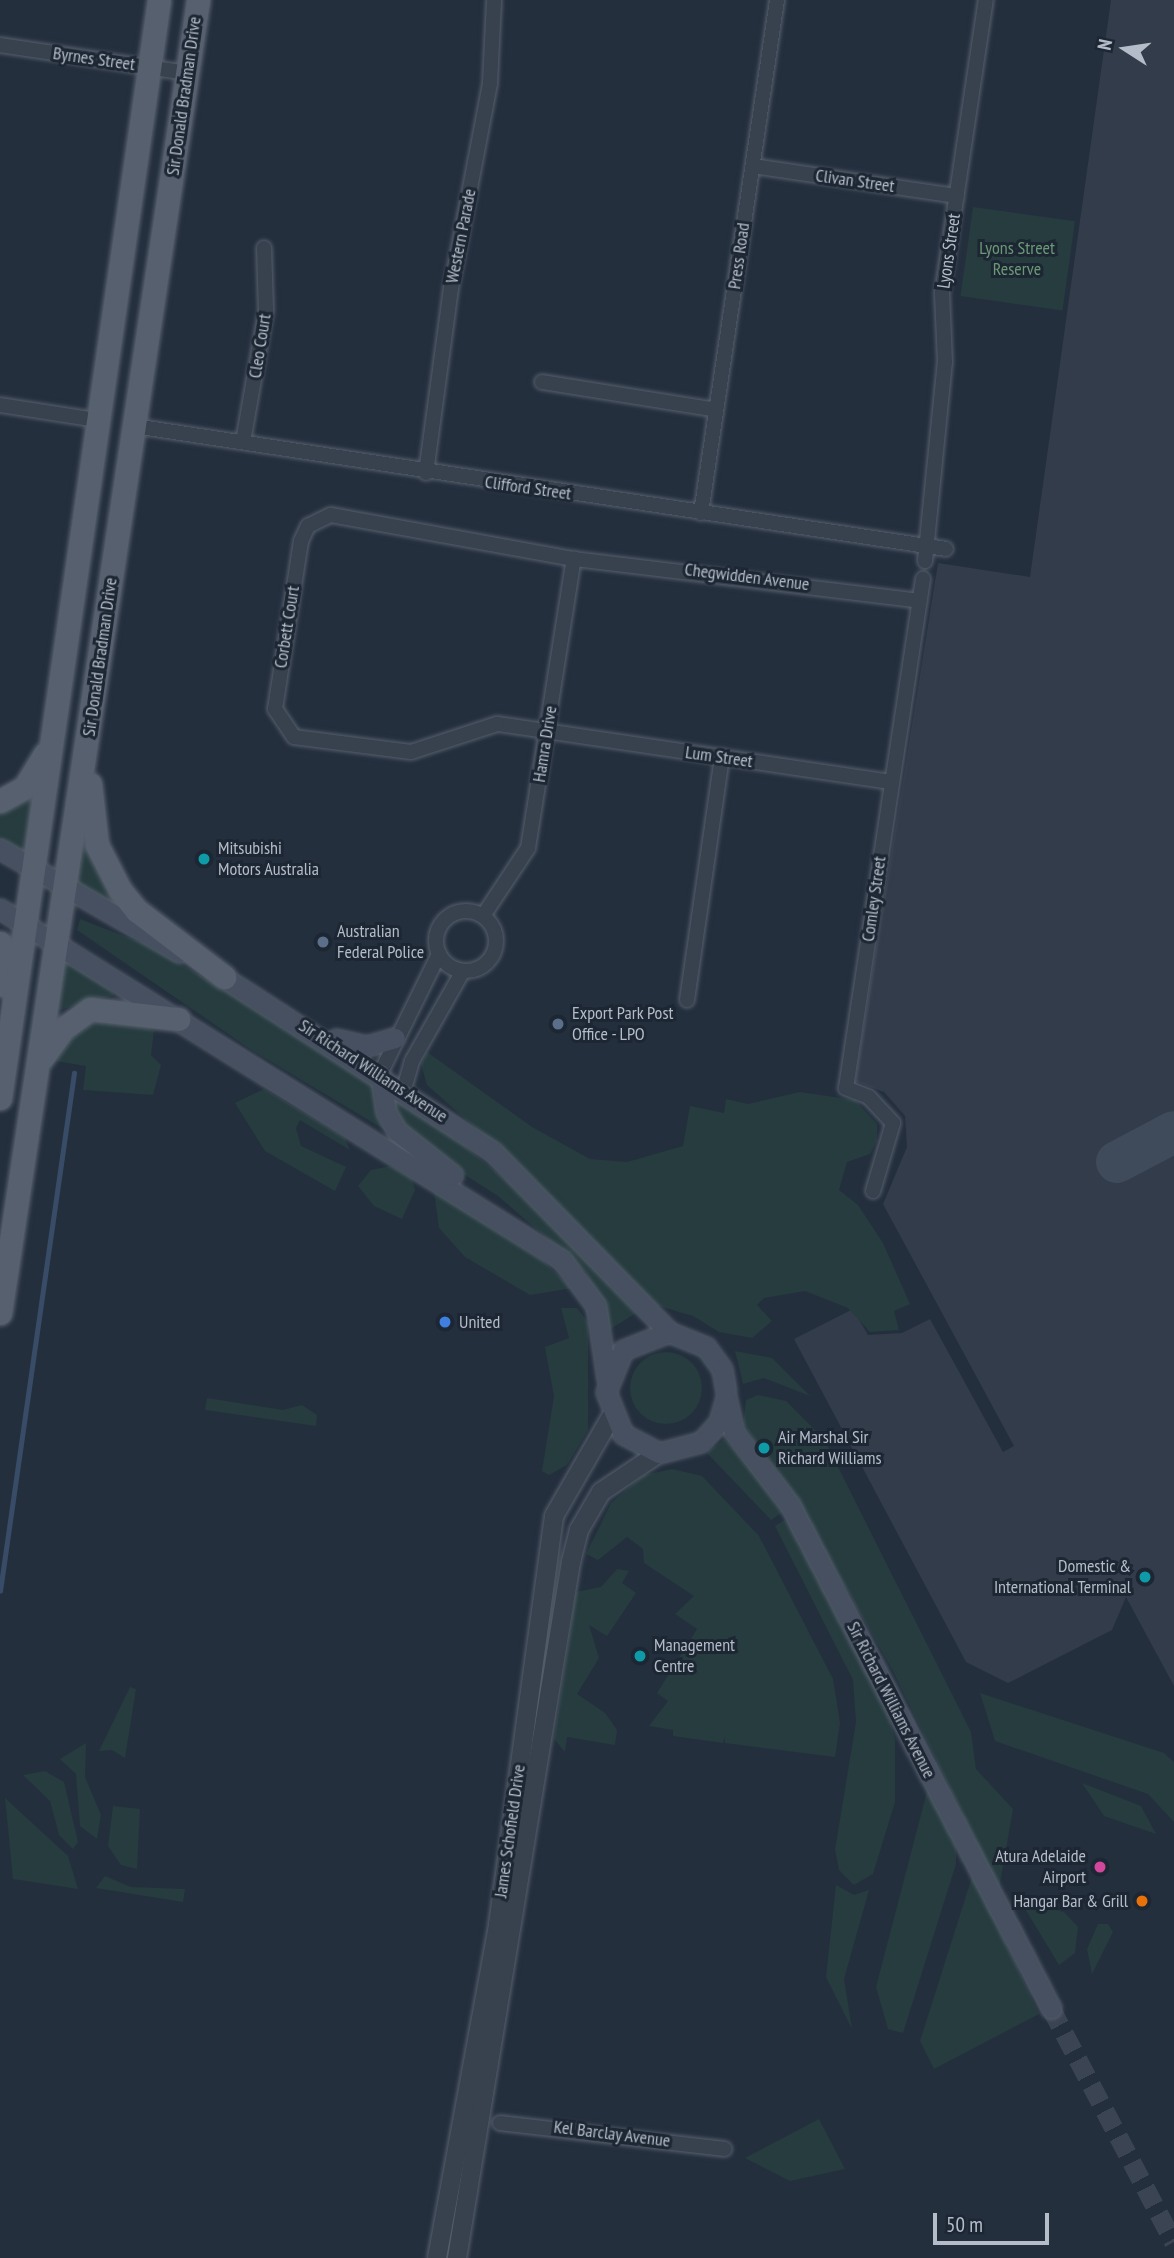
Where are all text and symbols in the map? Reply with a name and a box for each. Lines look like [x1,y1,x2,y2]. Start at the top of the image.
north arrow [1090,14,1160,84]
street label: Sir Donald Bradman Drive [162,15,206,177]
text: N [1092,37,1117,52]
street label: Byrnes Street [52,43,136,75]
street label: Clivan Street [814,165,896,197]
street label: Western Parade [441,187,481,285]
street label: Lyons Street [933,212,965,290]
street label: Press Road [724,221,754,291]
park label: Lyons Street Reserve [979,238,1055,280]
street label: Cleo Court [244,312,276,380]
street label: Clifford Street [483,471,573,505]
street label: Chegwidden Avenue [683,559,811,595]
street label: Sir Donald Bradman Drive [78,576,122,738]
street label: Corbett Court [270,584,304,670]
street label: Hamra Drive [528,704,562,784]
street label: Lum Street [684,742,754,772]
place label: Mitsubishi Motors Australia [218,838,319,880]
marker: Mitsubishi Motors Australia [196,851,212,867]
street label: Comley Street [857,855,891,943]
place label: Australian Federal Police [337,921,424,964]
marker: Australian Federal Police [315,934,331,950]
place label: Export Park Post Office - LPO [572,1003,674,1046]
street label: Sir Richard Williams Avenue [294,1015,452,1127]
marker: Export Park Post Office - LPO [550,1016,566,1032]
place label: United [459,1311,500,1333]
marker: United [437,1314,453,1330]
place label: Air Marshal Sir Richard Williams [778,1427,882,1470]
marker: Air Marshal Sir Richard Williams [756,1440,772,1456]
place label: Domestic & International Terminal [993,1556,1131,1598]
marker: Domestic & International Terminal [1137,1569,1153,1585]
street label: Sir Richard Williams Avenue [842,1618,940,1782]
place label: Management Centre [654,1635,735,1678]
marker: Management Centre [632,1648,648,1664]
street label: James Schofield Drive [490,1763,530,1899]
place label: Atura Adelaide Airport [995,1846,1086,1888]
marker: Atura Adelaide Airport [1092,1859,1108,1875]
place label: Hangar Bar & Grill [1013,1890,1128,1912]
marker: Hangar Bar & Grill [1134,1893,1150,1909]
street label: Kel Barclay Avenue [552,2116,672,2152]
scale bar [936,2198,1052,2242]
text: 50 m [946,2211,983,2238]

